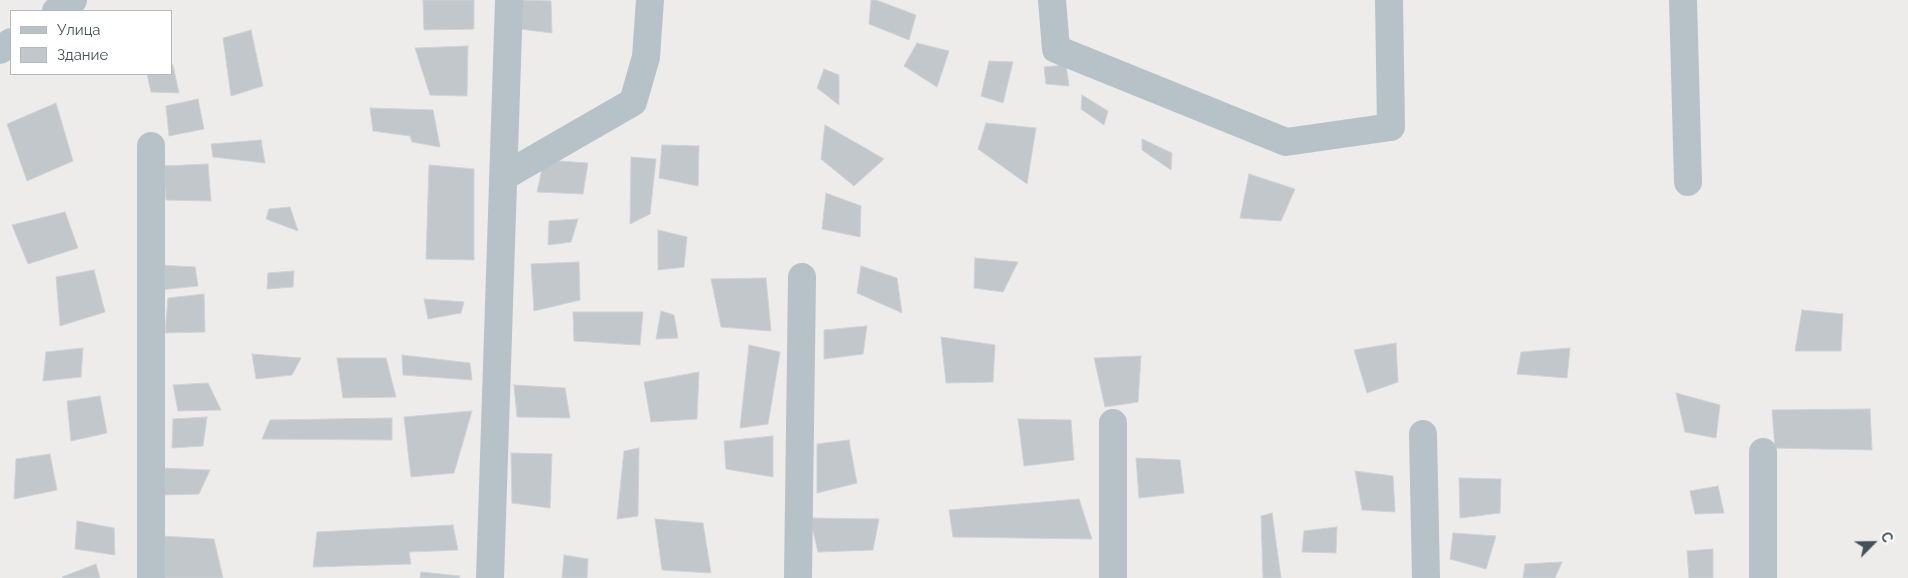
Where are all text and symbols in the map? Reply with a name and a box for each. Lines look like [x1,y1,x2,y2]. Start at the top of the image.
legend [10,10,172,75]
text: Улица [57,21,101,39]
text: Здание [57,46,108,64]
north arrow [1848,518,1898,568]
text: С [1878,530,1896,545]

